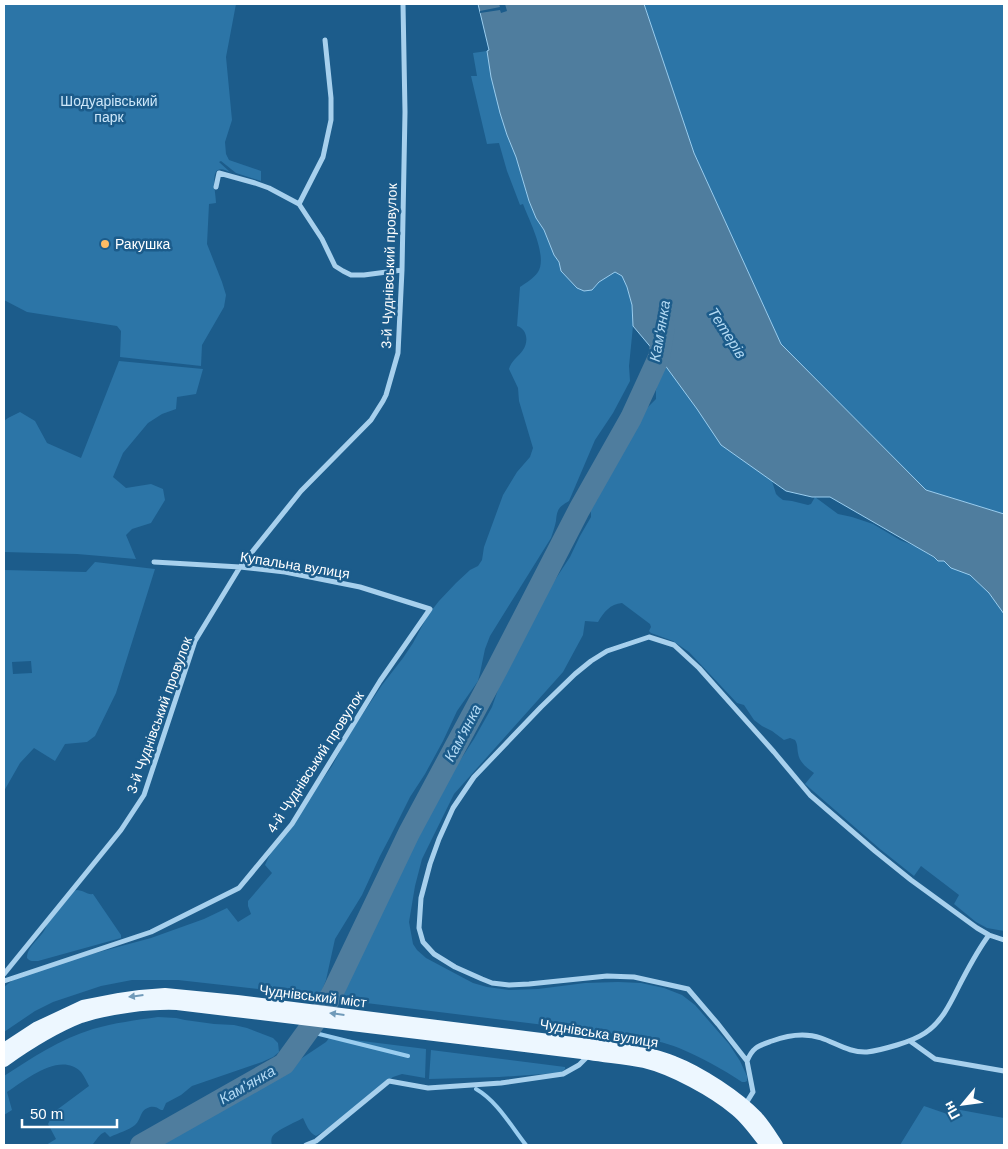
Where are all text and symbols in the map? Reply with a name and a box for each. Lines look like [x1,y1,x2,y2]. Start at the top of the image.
park label: Шодуарівський парк [60,93,158,125]
street label: 3-й Чуднівський провулок [378,182,400,349]
place label: Ракушка [115,236,171,252]
marker: Ракушка [99,238,111,250]
water label: Кам'янка [646,299,673,363]
water label: Тетерів [705,304,750,361]
street label: Купальна вулиця [239,548,351,582]
street label: 3-й Чуднівський провулок [123,634,195,795]
street label: 4-й Чуднівський провулок [263,688,367,836]
water label: Кам'янка [440,701,485,764]
street label: Чуднівський міст [258,981,368,1011]
one-way arrow [128,992,144,1000]
one-way arrow [328,1010,344,1018]
street label: Чуднівська вулиця [538,1016,660,1050]
water label: Кам'янка [216,1062,278,1107]
north arrow [938,1079,988,1129]
scale bar [22,1096,118,1128]
text: Пн [940,1098,963,1122]
text: 50 m [30,1105,63,1122]

